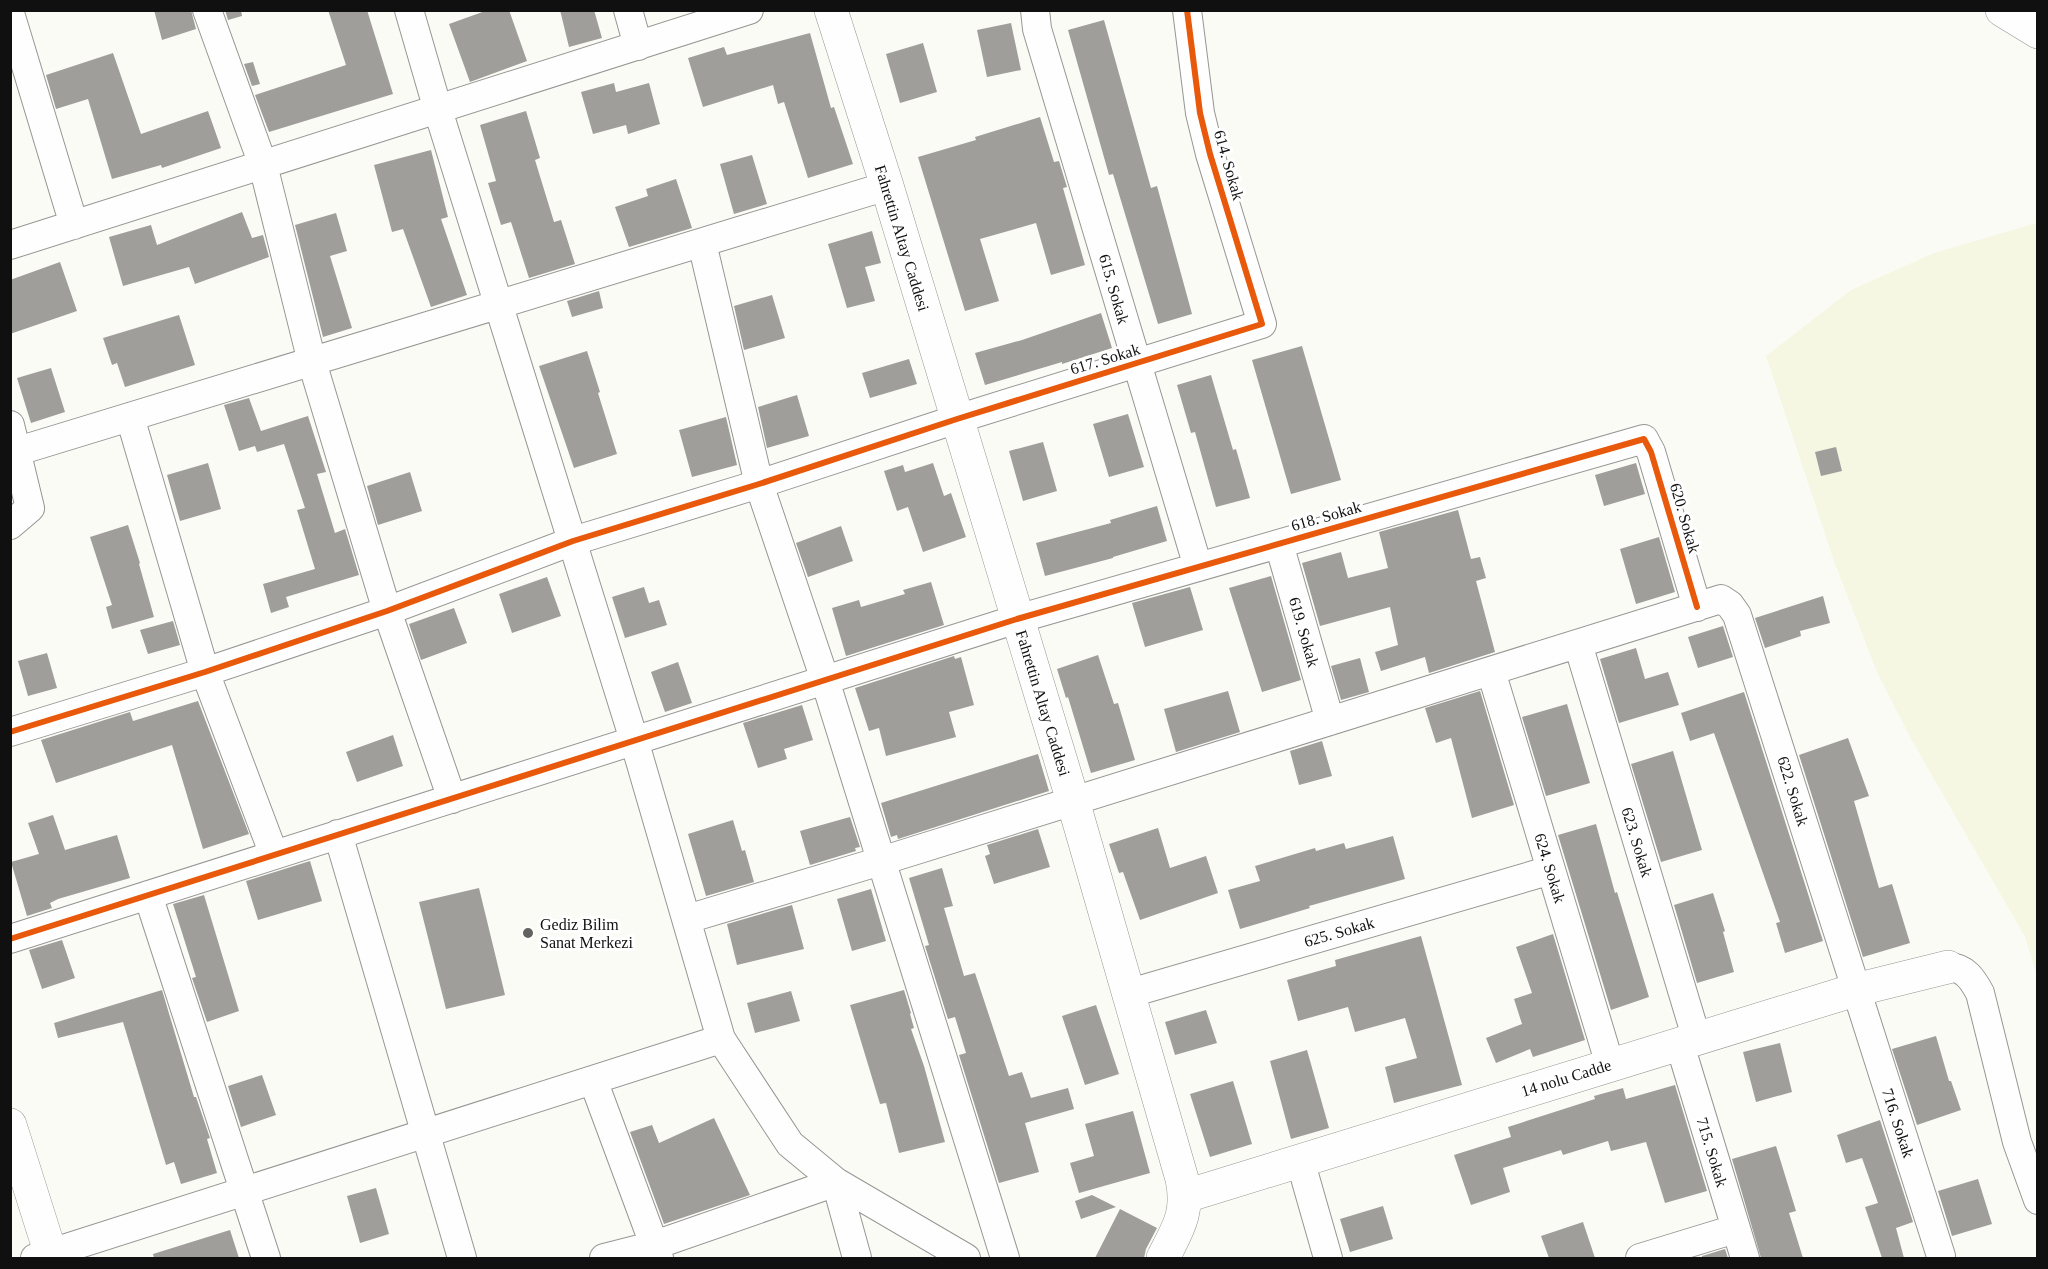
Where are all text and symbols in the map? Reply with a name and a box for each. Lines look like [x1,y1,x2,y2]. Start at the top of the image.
street label: 614. Sokak [1211,128,1247,202]
street label: Fahrettin Altay Caddesi [871,163,933,314]
street label: 615. Sokak [1096,252,1132,326]
street label: 617. Sokak [1068,340,1142,378]
street label: 620. Sokak [1667,481,1703,555]
street label: 618. Sokak [1289,498,1363,534]
street label: 619. Sokak [1286,595,1322,669]
street label: Fahrettin Altay Caddesi [1012,628,1074,779]
street label: 622. Sokak [1774,754,1812,828]
street label: 623. Sokak [1618,805,1656,879]
street label: 624. Sokak [1531,831,1569,905]
street label: 625. Sokak [1302,914,1376,950]
place label: Gediz Bilim Sanat Merkezi [540,916,633,951]
marker: Gediz Bilim Sanat Merkezi [521,926,535,940]
street label: 14 nolu Cadde [1519,1056,1613,1100]
street label: 716. Sokak [1879,1086,1917,1160]
street label: 715. Sokak [1693,1115,1731,1189]

